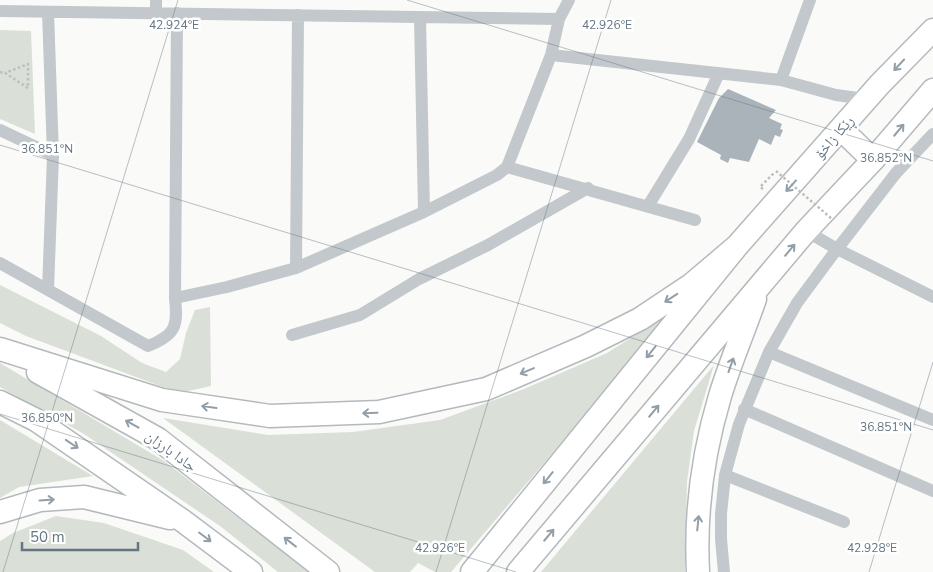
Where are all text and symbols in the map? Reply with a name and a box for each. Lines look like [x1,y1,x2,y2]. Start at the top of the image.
text: 42.924°E [149,17,199,33]
text: 42.926°E [582,17,632,33]
one-way arrow [893,58,905,71]
street label: ڕێکا زاخۆ [810,111,860,164]
one-way arrow [893,123,904,136]
text: 36.851°N [21,141,73,157]
text: 36.852°N [860,150,912,166]
one-way arrow [785,180,797,193]
one-way arrow [784,244,795,257]
one-way arrow [665,293,679,303]
one-way arrow [646,345,657,358]
one-way arrow [727,358,736,373]
one-way arrow [520,367,535,377]
one-way arrow [201,402,217,412]
one-way arrow [648,404,660,417]
one-way arrow [363,408,379,417]
text: 36.850°N [21,410,73,426]
one-way arrow [125,419,139,429]
text: 36.851°N [860,419,912,435]
street label: جادا بارزان [141,426,201,477]
one-way arrow [65,439,79,450]
one-way arrow [543,471,554,484]
one-way arrow [39,495,55,505]
one-way arrow [693,516,702,532]
scale bar [22,520,139,552]
text: 50 m [30,527,65,547]
one-way arrow [543,528,555,541]
one-way arrow [198,532,211,543]
one-way arrow [283,537,297,547]
text: 42.926°E [415,540,465,556]
text: 42.928°E [847,540,897,556]

